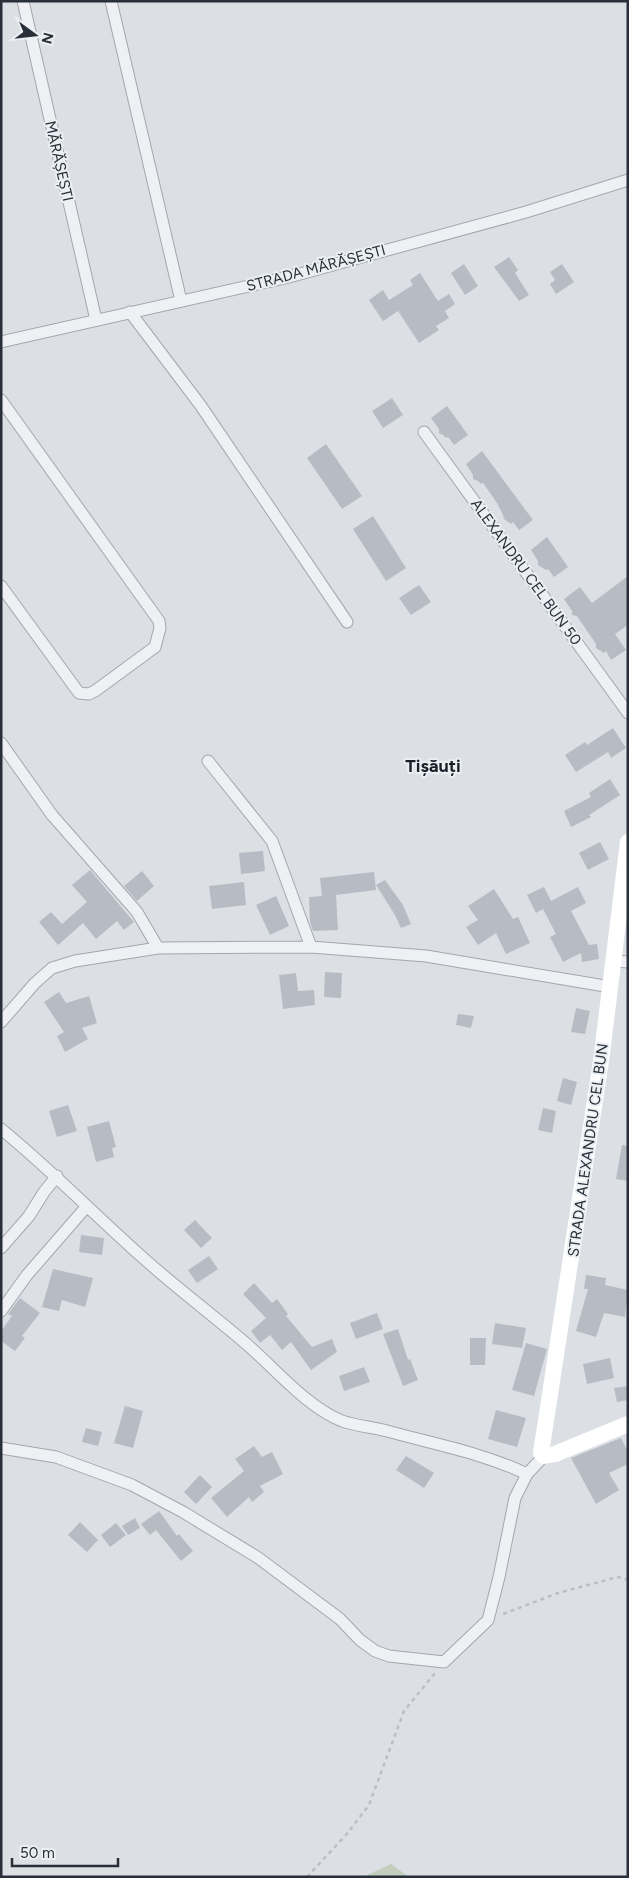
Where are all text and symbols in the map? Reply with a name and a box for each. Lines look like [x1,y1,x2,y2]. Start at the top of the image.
north arrow [10,10,60,60]
text: N [37,31,57,46]
street label: MĂRĂȘEȘTI [41,119,77,203]
street label: STRADA MĂRĂȘEȘTI [244,241,388,295]
street label: ALEXANDRU CEL BUN 50 [467,495,585,649]
district label: Tișăuți [405,755,461,777]
street label: STRADA ALEXANDRU CEL BUN [564,1042,612,1258]
scale bar [12,1836,119,1868]
text: 50 m [20,1844,55,1862]

